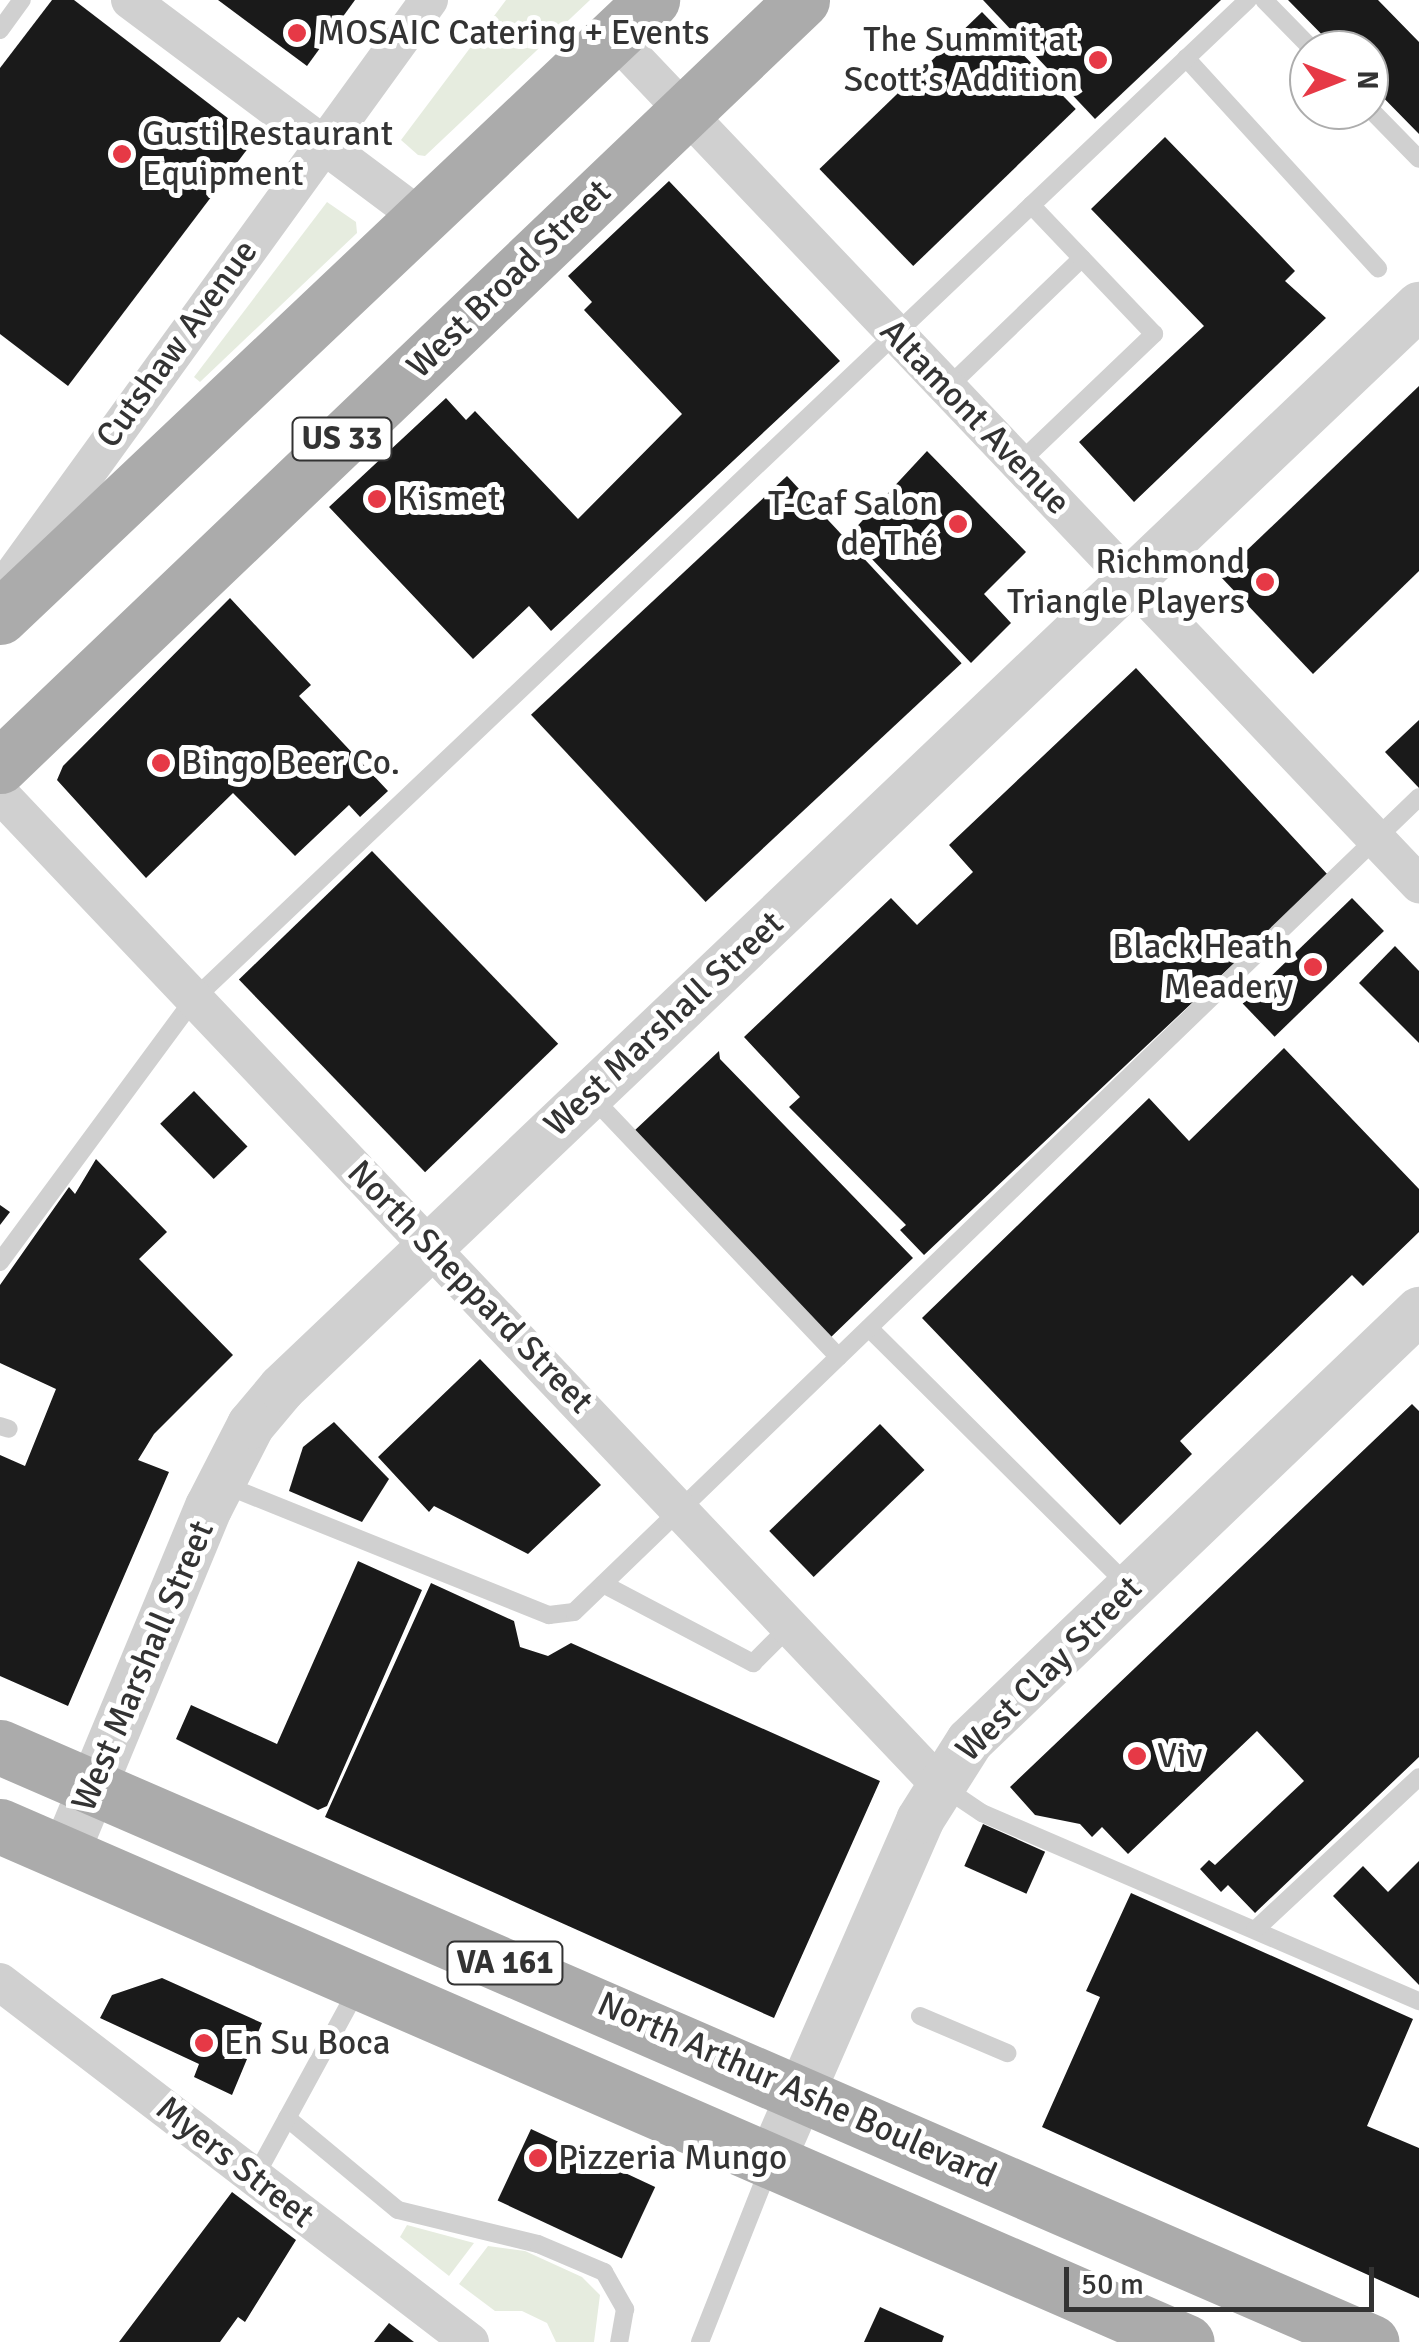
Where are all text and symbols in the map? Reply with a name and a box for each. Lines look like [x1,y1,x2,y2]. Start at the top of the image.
place label: MOSAIC Catering + Events [317,12,710,54]
place label: The Summit at Scott’s Addition [844,19,1078,101]
marker: MOSAIC Catering + Events [286,22,308,44]
north arrow [1289,30,1389,130]
marker: The Summit at Scott’s Addition [1087,49,1109,71]
text: N [1350,70,1384,90]
place label: Gusti Restaurant Equipment [142,113,393,195]
marker: Gusti Restaurant Equipment [111,143,133,165]
street label: West Broad Street [398,171,620,387]
street label: Cutshaw Avenue [88,232,266,456]
street label: Altamont Avenue [871,311,1079,523]
road number: US 33 [290,412,394,466]
place label: Kismet [397,478,500,520]
place label: T-Caf Salon de Thé [768,483,938,565]
marker: Kismet [366,488,388,510]
marker: T-Caf Salon de Thé [947,513,969,535]
place label: Richmond Triangle Players [1007,541,1245,623]
marker: Richmond Triangle Players [1254,571,1276,593]
place label: Bingo Beer Co. [181,742,400,784]
marker: Bingo Beer Co. [150,752,172,774]
street label: West Marshall Street [536,903,792,1145]
place label: Black Heath Meadery [1112,926,1293,1008]
marker: Black Heath Meadery [1302,956,1324,978]
street label: North Sheppard Street [338,1152,602,1422]
street label: West Marshall Street [63,1515,223,1817]
street label: West Clay Street [947,1567,1151,1771]
place label: Viv [1157,1735,1202,1777]
marker: Viv [1126,1745,1148,1767]
road number: VA 161 [445,1936,565,1990]
street label: North Arthur Ashe Boulevard [591,1983,1003,2197]
place label: En Su Boca [224,2022,391,2064]
marker: En Su Boca [193,2032,215,2054]
street label: Myers Street [148,2087,322,2237]
place label: Pizzeria Mungo [558,2137,787,2179]
marker: Pizzeria Mungo [527,2147,549,2169]
scale bar [1069,2247,1379,2309]
text: 50 m [1081,2266,1144,2303]

